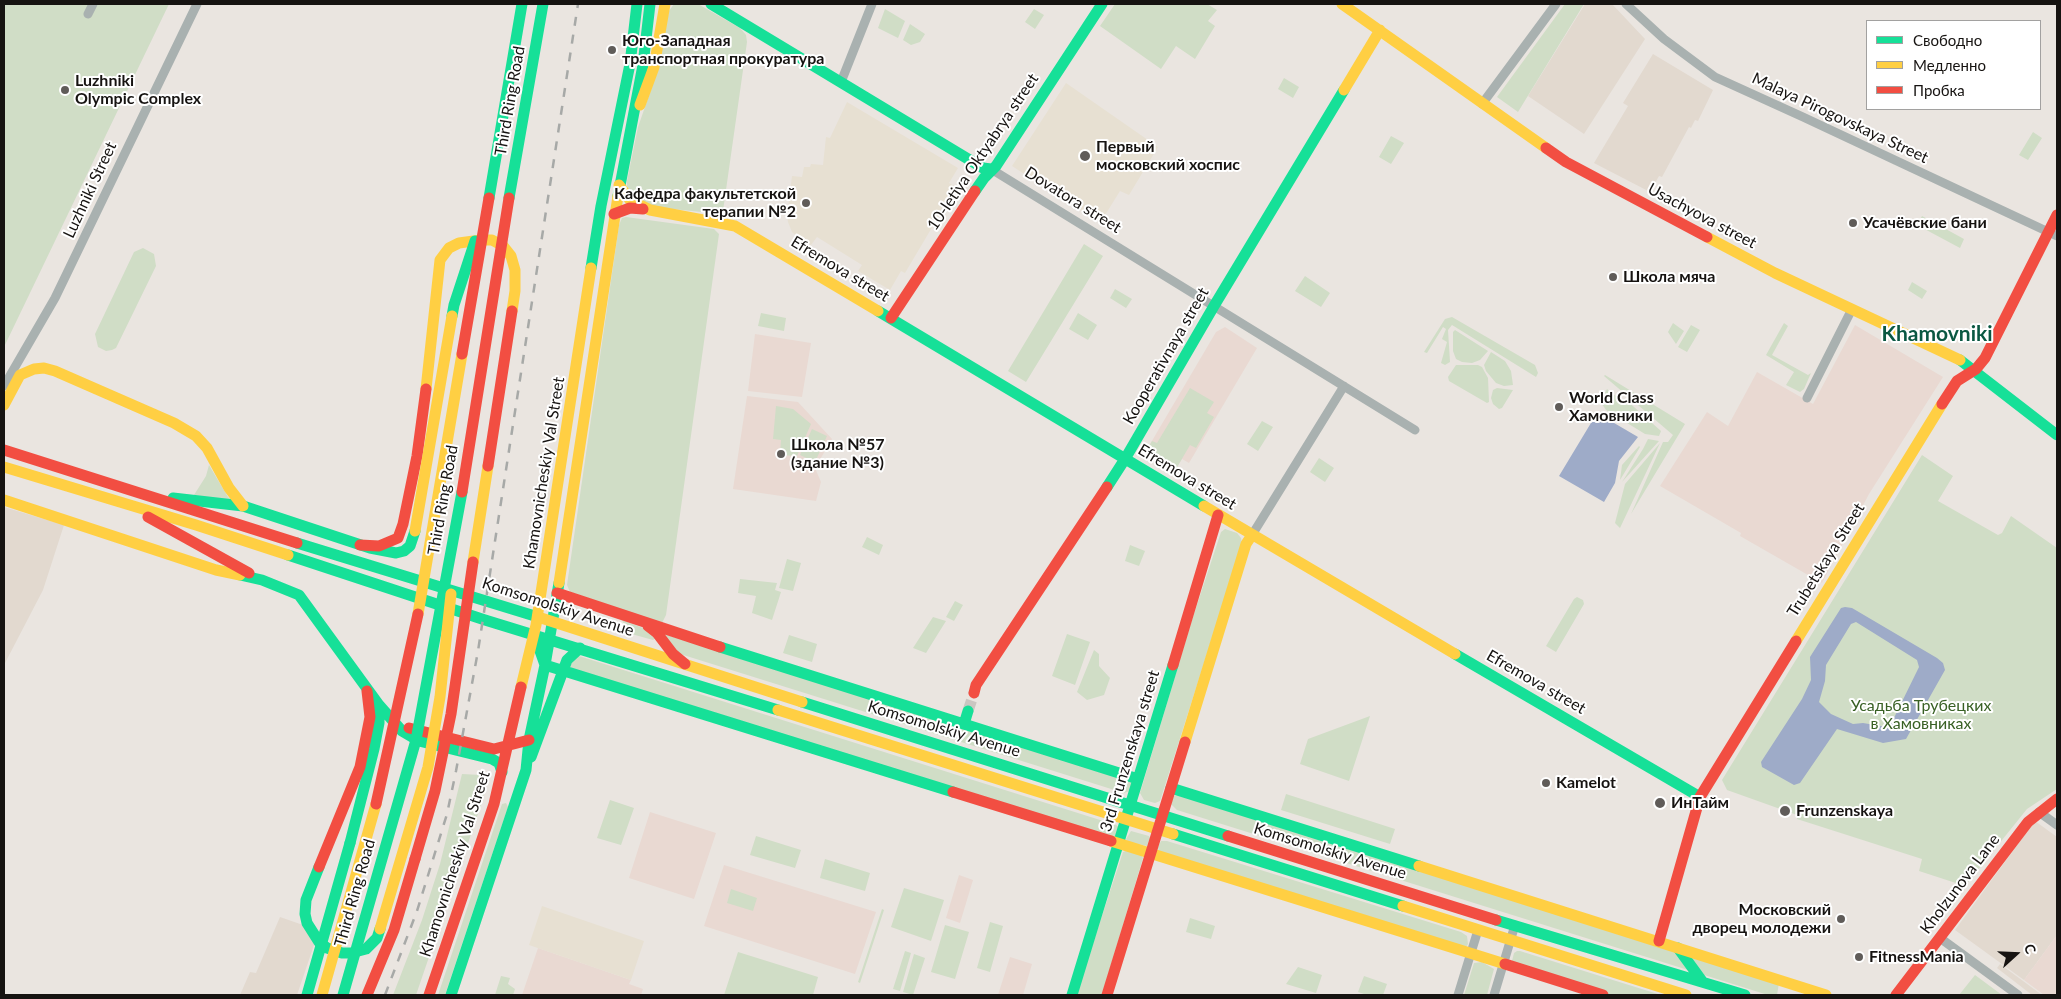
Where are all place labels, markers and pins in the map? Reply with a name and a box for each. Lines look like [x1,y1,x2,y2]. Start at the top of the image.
place label: Юго-Западная транспортная прокуратура [622,31,824,69]
marker: Юго-Западная транспортная прокуратура [606,44,618,56]
place label: Luzhniki Olympic Complex [75,71,201,109]
marker: Luzhniki Olympic Complex [59,84,71,96]
place label: Первый московский хоспис [1096,137,1240,175]
marker: Первый московский хоспис [1078,149,1092,163]
place label: Кафедра факультетской терапии №2 [614,184,796,222]
marker: Кафедра факультетской терапии №2 [800,197,812,209]
place label: Усачёвские бани [1863,213,1987,233]
marker: Усачёвские бани [1847,217,1859,229]
place label: Школа мяча [1623,267,1715,287]
marker: Школа мяча [1607,271,1619,283]
place label: World Class Хамовники [1569,388,1654,426]
marker: World Class Хамовники [1553,401,1565,413]
place label: Школа №57 (здание №3) [791,435,885,473]
marker: Школа №57 (здание №3) [775,448,787,460]
place label: Kamelot [1556,773,1616,793]
marker: Kamelot [1540,777,1552,789]
place label: ИнТайм [1671,793,1729,813]
marker: ИнТайм [1653,796,1667,810]
place label: Frunzenskaya [1796,801,1893,821]
marker: Frunzenskaya [1778,804,1792,818]
place label: Московский дворец молодежи [1692,900,1831,938]
marker: Московский дворец молодежи [1835,913,1847,925]
place label: FitnessMania [1869,947,1964,967]
marker: FitnessMania [1853,951,1865,963]

